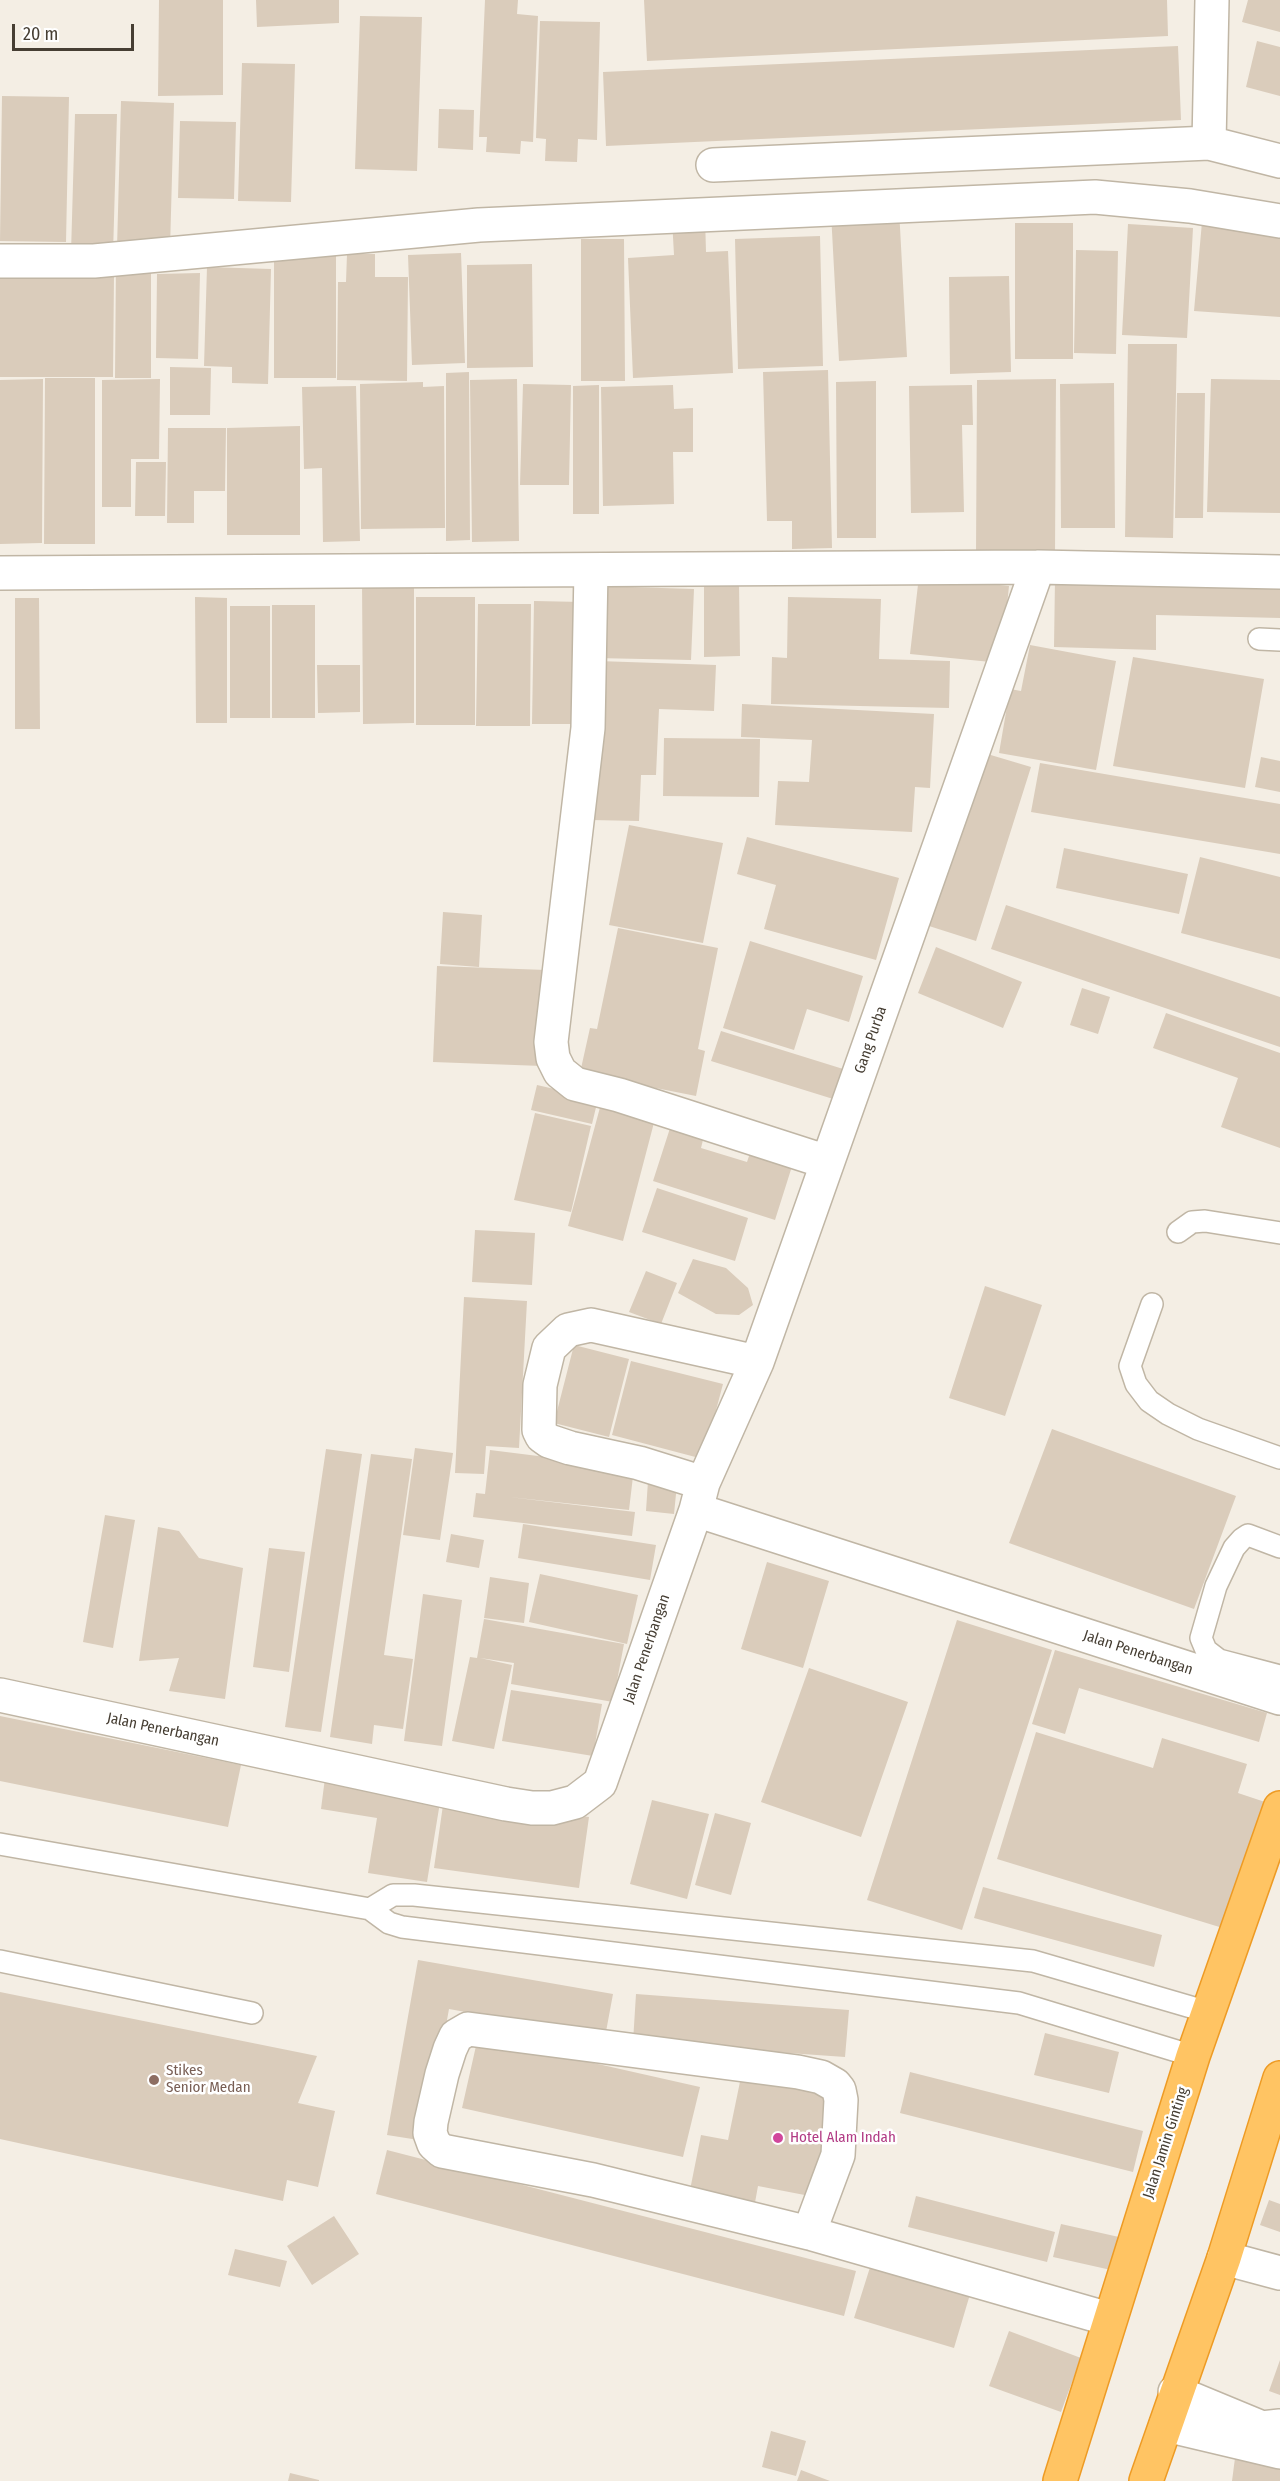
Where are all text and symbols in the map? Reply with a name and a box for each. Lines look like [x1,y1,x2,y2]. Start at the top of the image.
scale bar [15,12,136,50]
text: 20 m [23,23,58,45]
street label: Gang Purba [851,1004,891,1076]
street label: Jalan Penerbangan [620,1592,674,1706]
street label: Jalan Penerbangan [1081,1627,1195,1679]
street label: Jalan Penerbangan [105,1709,221,1751]
place label: Stikes Senior Medan [166,2062,251,2097]
marker: Stikes Senior Medan [147,2073,161,2087]
street label: Jalan Jamin Ginting [1140,2085,1192,2201]
place label: Hotel Alam Indah [790,2129,896,2147]
marker: Hotel Alam Indah [771,2131,785,2145]

